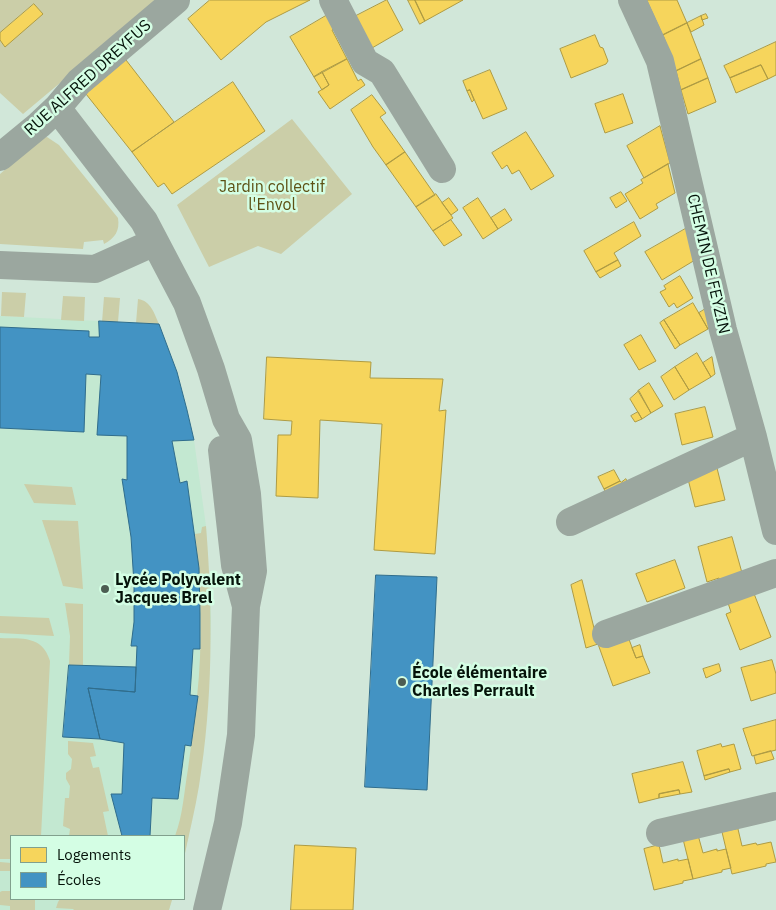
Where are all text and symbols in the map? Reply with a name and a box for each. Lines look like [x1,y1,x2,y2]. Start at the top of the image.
street label: RUE ALFRED DREYFUS [21,16,155,140]
park label: Jardin collectif l'Envol [219,177,325,215]
street label: CHEMIN DE FEYZIN [683,192,733,336]
place label: Lycée Polyvalent Jacques Brel [115,570,241,608]
marker: Lycée Polyvalent Jacques Brel [99,583,111,595]
place label: École élémentaire Charles Perrault [412,663,547,701]
marker: École élémentaire Charles Perrault [396,676,408,688]
legend [10,835,185,900]
text: Logements [57,845,131,864]
text: Écoles [57,870,101,889]

